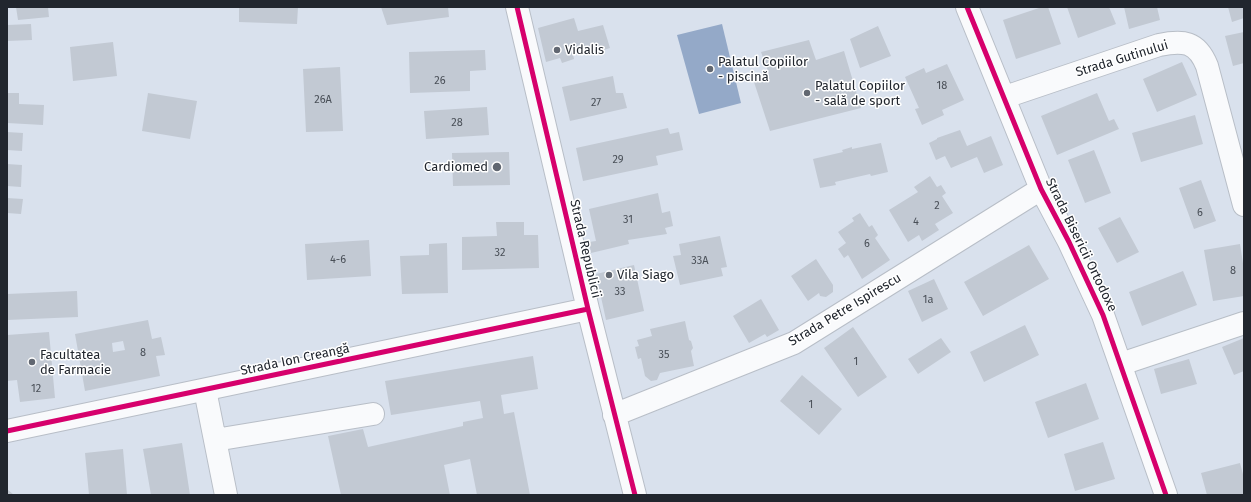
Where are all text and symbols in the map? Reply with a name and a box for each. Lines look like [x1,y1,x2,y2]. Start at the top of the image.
street label: Strada Gutinului [1074,37,1170,81]
place label: Vidalis [565,42,604,58]
marker: Vidalis [552,45,562,55]
place label: Palatul Copiilor - piscină [718,54,808,85]
marker: Palatul Copiilor - piscină [705,64,715,74]
house number: 26 [434,74,446,88]
place label: Palatul Copiilor - sală de sport [815,78,905,109]
house number: 18 [937,79,947,93]
marker: Palatul Copiilor - sală de sport [802,88,812,98]
house number: 26A [314,93,332,107]
house number: 27 [591,96,601,110]
house number: 28 [451,116,463,130]
house number: 29 [612,153,624,167]
place label: Cardiomed [424,159,488,175]
marker: Cardiomed [491,161,503,173]
street label: Strada Bisericii Ortodoxe [1042,176,1120,314]
street label: Strada Republicii [566,198,604,300]
house number: 2 [934,199,940,213]
house number: 6 [1197,206,1203,220]
house number: 31 [623,213,633,227]
house number: 4 [913,215,919,229]
house number: 6 [864,237,870,251]
house number: 32 [495,246,505,260]
house number: 4-6 [330,253,346,267]
house number: 33A [691,254,709,268]
house number: 8 [1230,264,1236,278]
place label: Vila Siago [617,267,674,283]
marker: Vila Siago [604,270,614,280]
street label: Strada Petre Ispirescu [786,270,904,350]
house number: 33 [615,285,625,299]
house number: 1a [923,293,933,307]
street label: Strada Ion Creangă [239,341,351,379]
house number: 8 [140,346,146,360]
place label: Facultatea de Farmacie [40,347,111,378]
house number: 35 [659,348,669,362]
house number: 1 [854,355,858,369]
marker: Facultatea de Farmacie [27,357,37,367]
house number: 12 [31,382,41,396]
house number: 1 [809,398,813,412]

